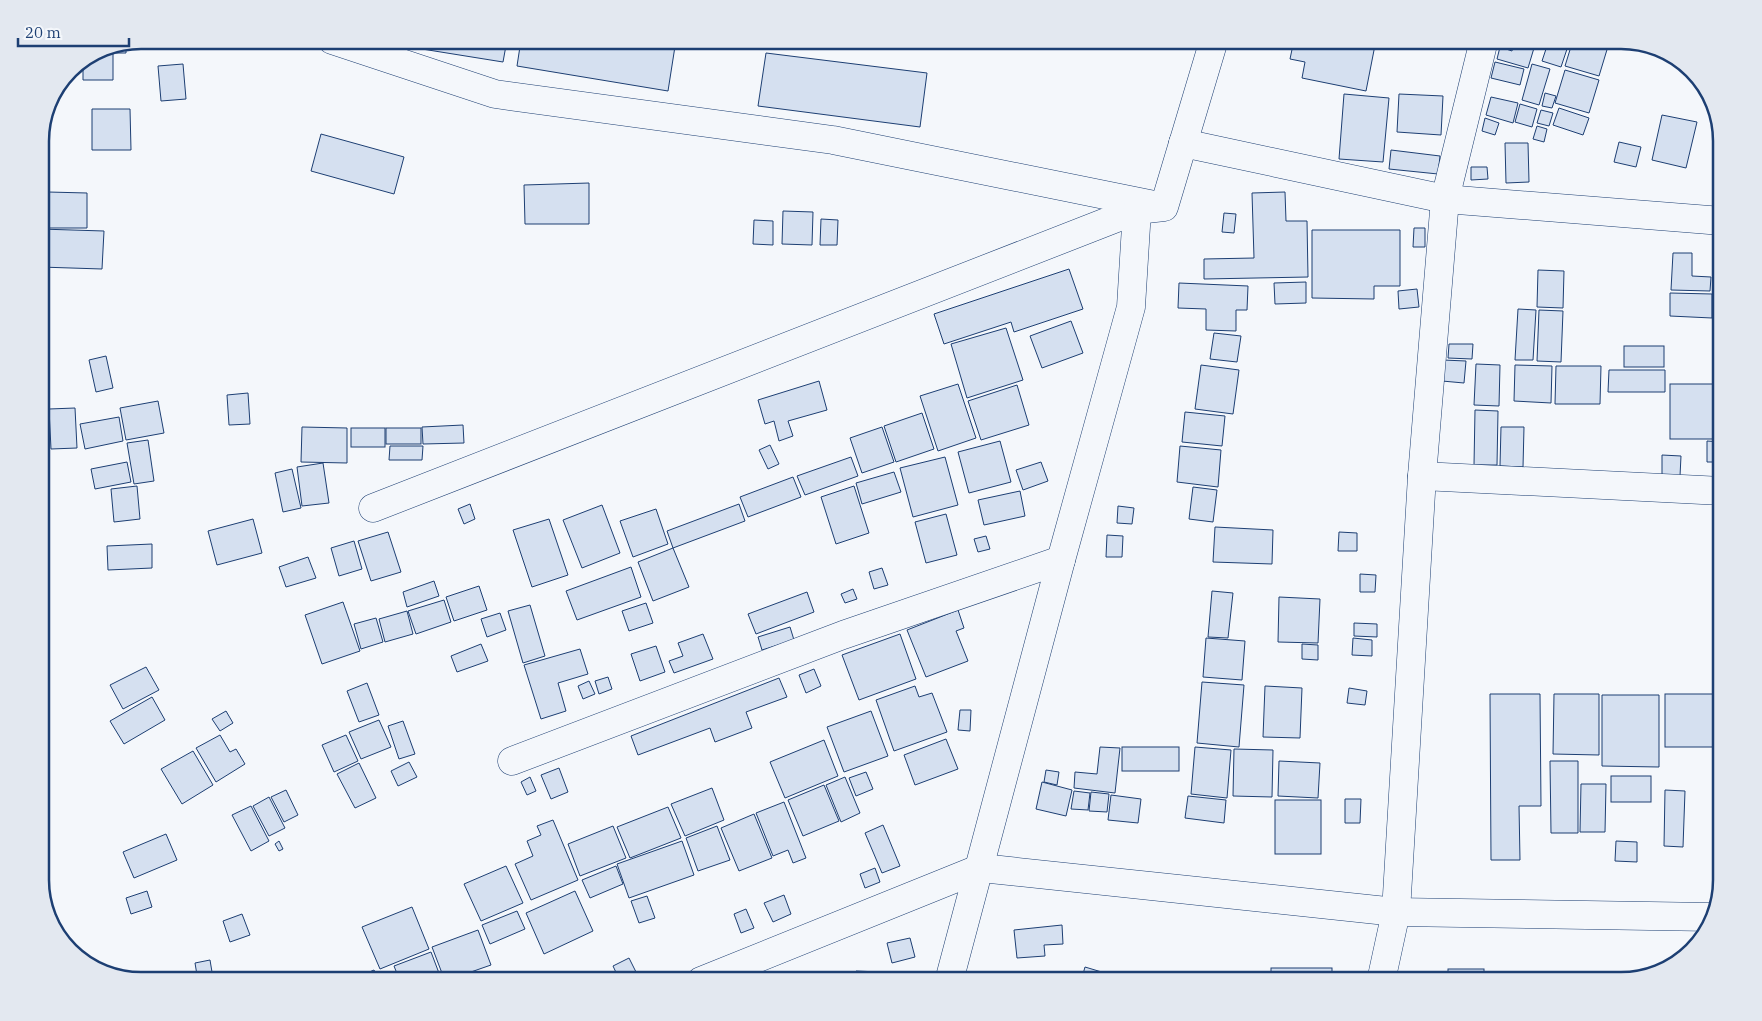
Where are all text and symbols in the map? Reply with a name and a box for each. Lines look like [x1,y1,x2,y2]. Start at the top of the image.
scale bar [18,15,129,47]
text: 20 m [25,23,61,42]

